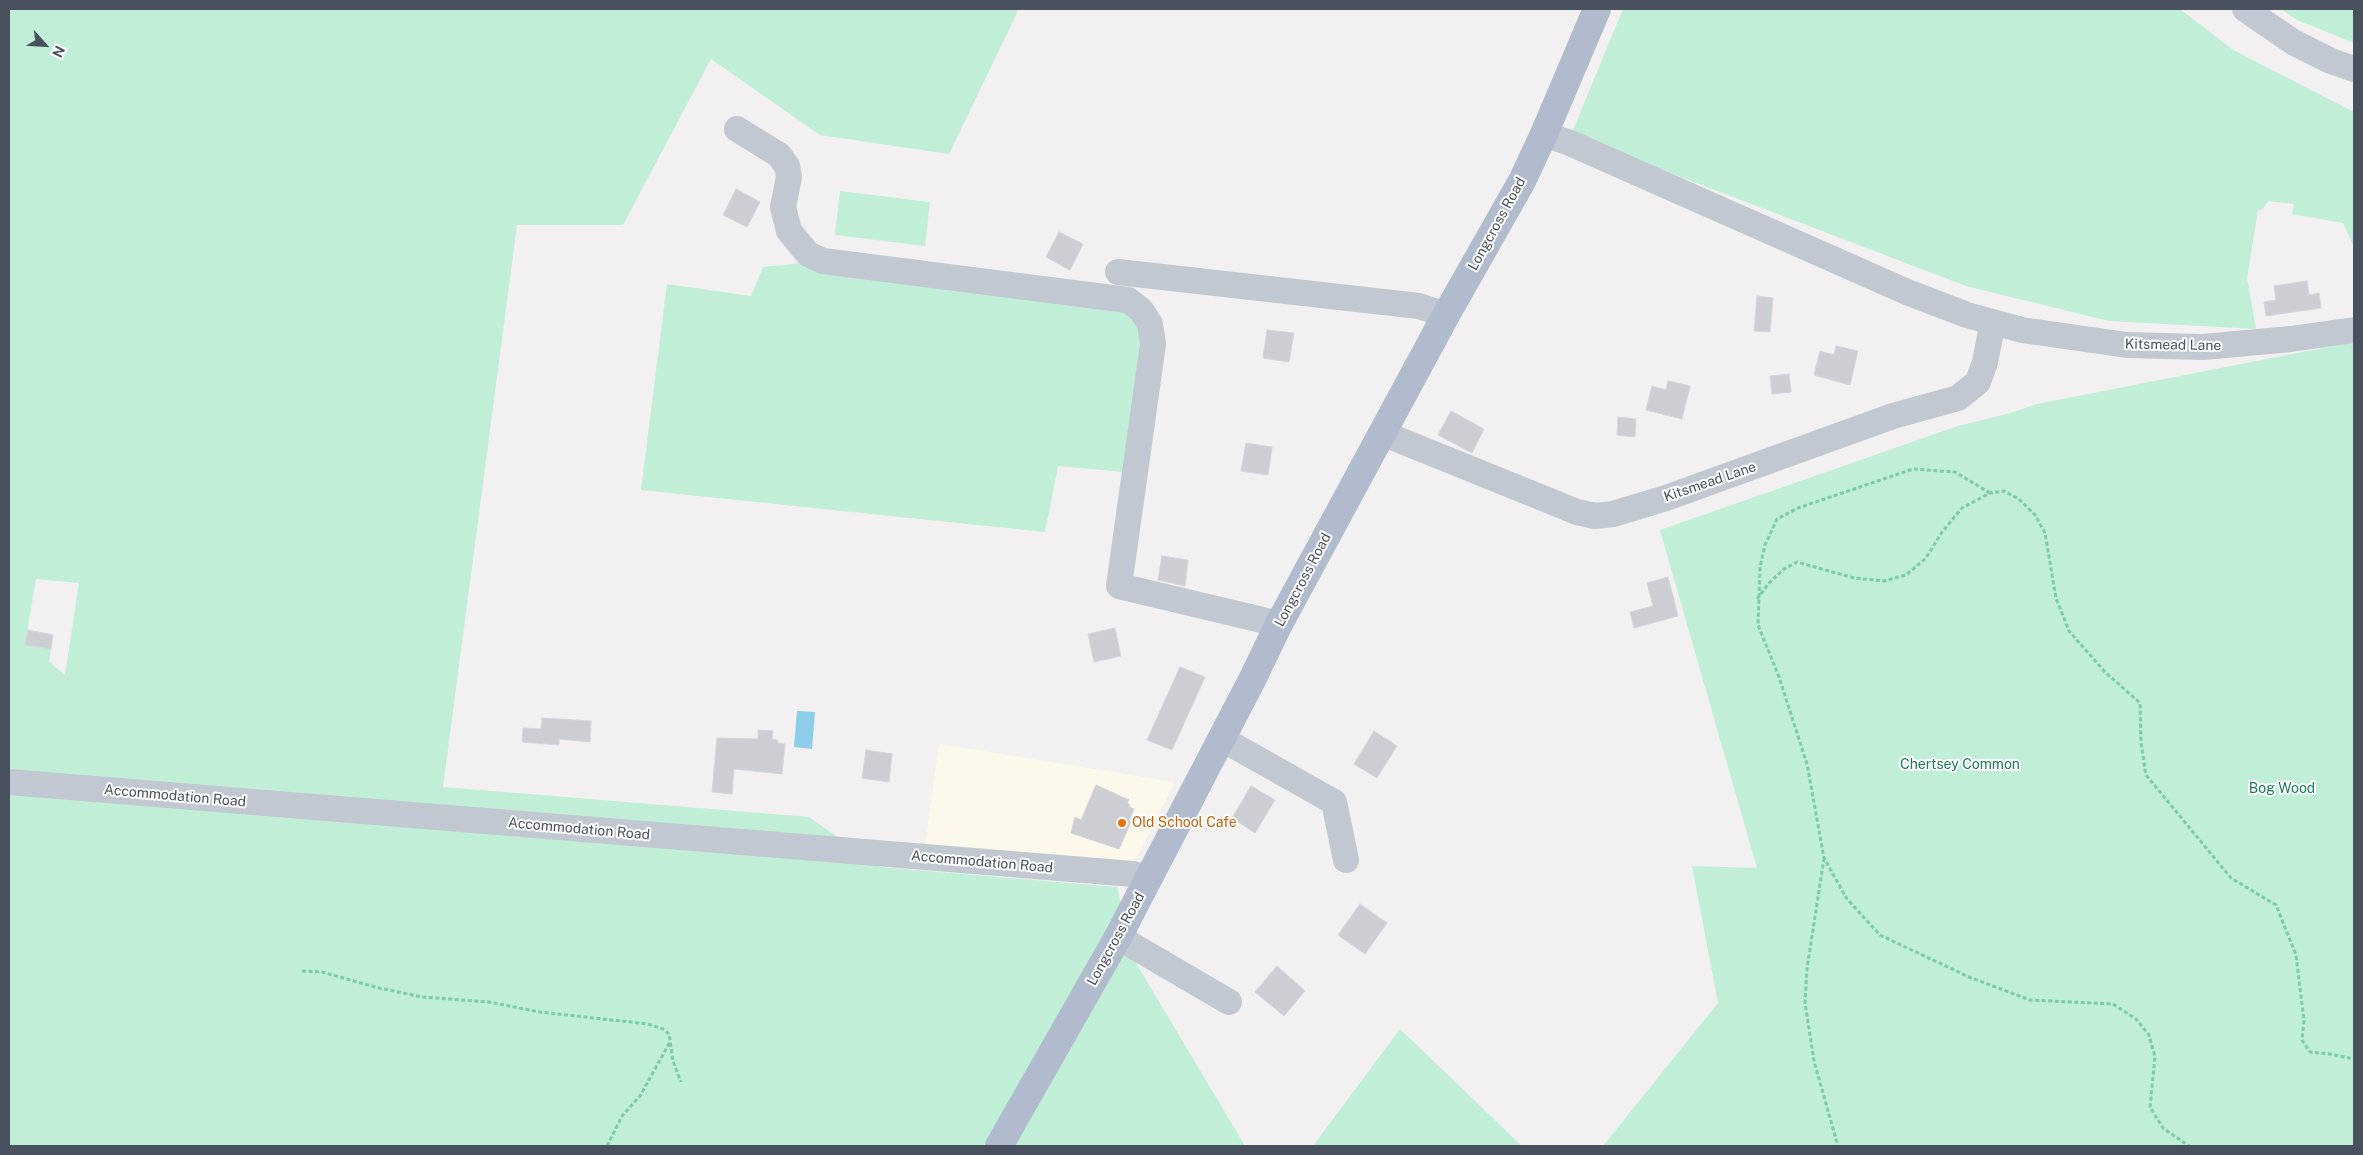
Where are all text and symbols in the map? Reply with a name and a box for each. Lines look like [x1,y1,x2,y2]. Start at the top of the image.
north arrow [20,20,70,70]
text: N [49,43,68,60]
street label: Longcross Road [1465,175,1529,273]
street label: Kitsmead Lane [2125,336,2221,354]
street label: Kitsmead Lane [1662,458,1758,506]
street label: Longcross Road [1271,530,1335,630]
park label: Chertsey Common [1900,757,2020,773]
street label: Accommodation Road [103,781,247,811]
park label: Bog Wood [2249,781,2315,797]
street label: Accommodation Road [507,814,651,844]
place label: Old School Cafe [1132,815,1237,831]
marker: Old School Cafe [1116,817,1128,829]
street label: Accommodation Road [910,847,1054,877]
street label: Longcross Road [1084,890,1148,988]

